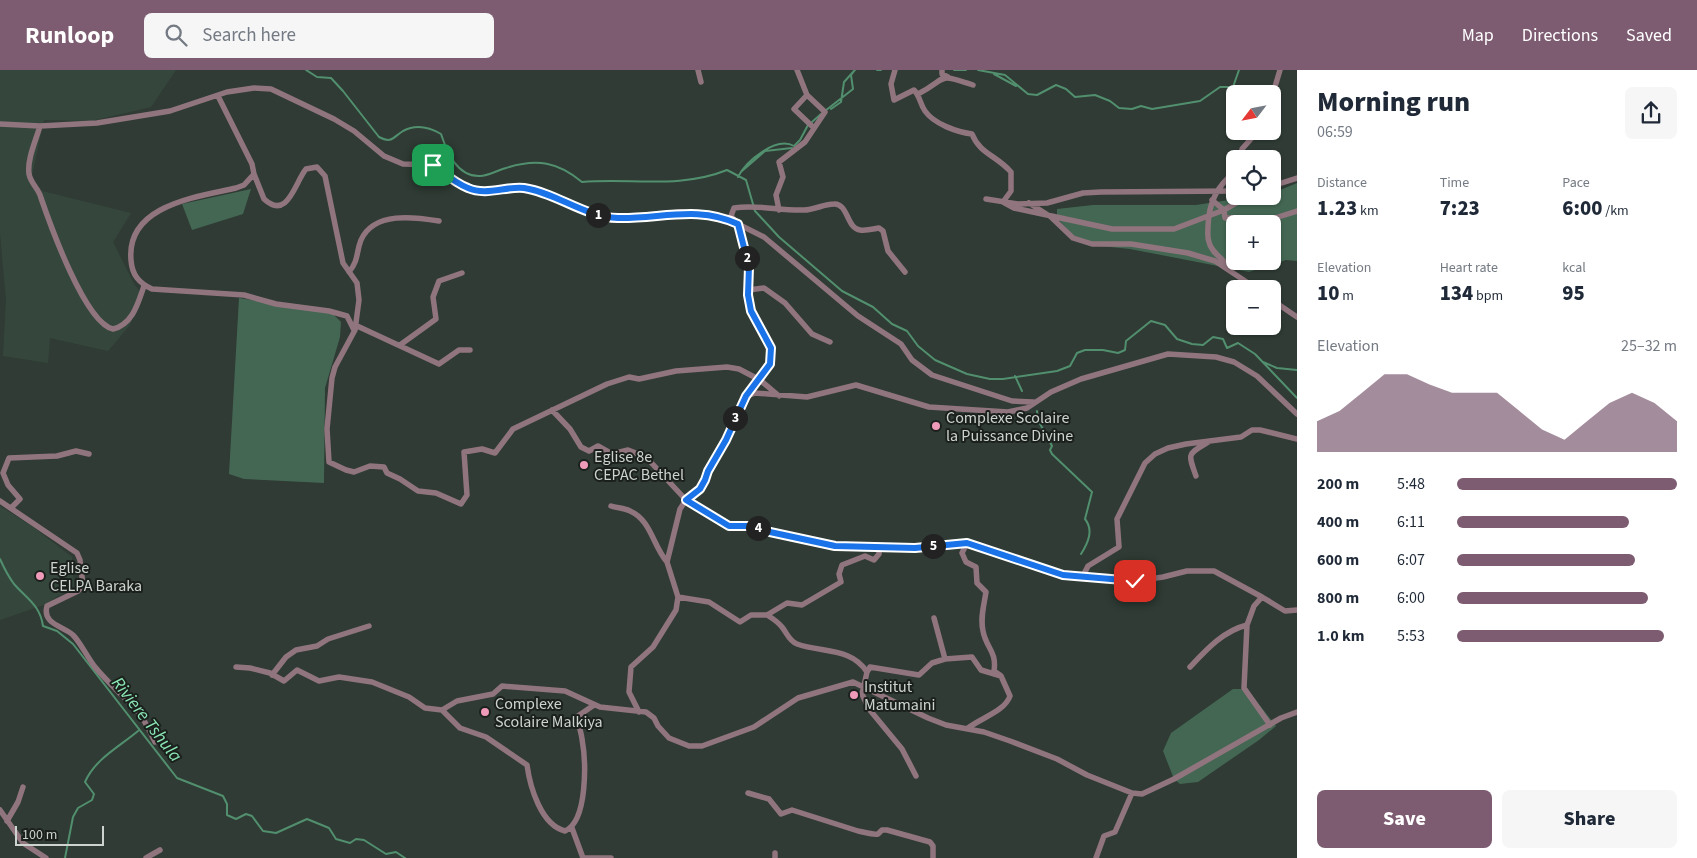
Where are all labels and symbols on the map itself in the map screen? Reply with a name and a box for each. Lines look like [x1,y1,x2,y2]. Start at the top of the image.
north arrow [1226,85,1281,140]
pin [412,144,454,186]
pin: 1 [586,202,610,228]
pin: 2 [734,246,760,270]
pin: 3 [722,406,748,430]
place label: Complexe Scolaire la Puissance Divine [946,407,1073,447]
marker: Complexe Scolaire la Puissance Divine [930,420,942,432]
place label: Eglise 8e CEPAC Bethel [594,446,684,486]
marker: Eglise 8e CEPAC Bethel [578,459,590,471]
pin: 4 [746,516,770,540]
pin: 5 [920,534,946,558]
place label: Eglise CELPA Baraka [50,557,142,597]
pin [1114,560,1156,602]
marker: Eglise CELPA Baraka [34,570,46,582]
water label: Riviere Tshula [105,672,188,767]
place label: Institut Matumaini [864,676,936,716]
marker: Institut Matumaini [848,689,860,701]
place label: Complexe Scolaire Malkiya [495,693,603,733]
marker: Complexe Scolaire Malkiya [479,706,491,718]
scale bar [15,823,104,846]

